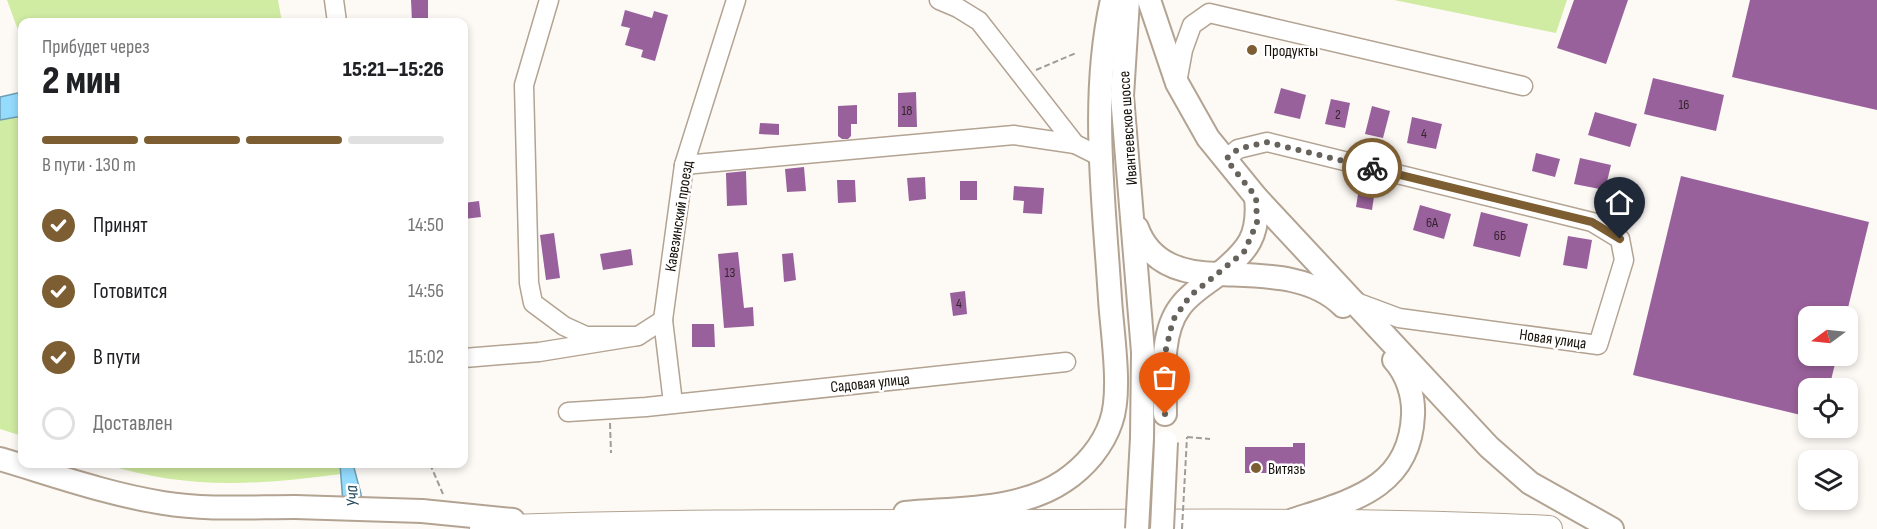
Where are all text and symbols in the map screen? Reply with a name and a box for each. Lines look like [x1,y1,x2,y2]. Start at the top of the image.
text: Прибудет через [42,35,150,59]
place label: Продукты [1264,42,1318,61]
marker: Продукты [1245,43,1259,57]
text: 15:21–15:26 [343,56,444,83]
text: 2 мин [42,58,121,105]
street label: Ивантеевское шоссе [1115,70,1142,186]
house number: 16 [1678,96,1690,113]
house number: 18 [901,102,913,119]
house number: 2 [1335,106,1341,123]
house number: 4 [1421,125,1427,142]
courier [1342,138,1402,198]
icon: bike [1356,152,1389,185]
text: В пути · 130 m [42,153,136,177]
street label: Кавезинский проезд [661,159,698,273]
pin [1594,177,1645,239]
icon: home [1603,186,1636,219]
icon: check [42,209,75,242]
text: Принят [93,212,148,239]
text: 14:50 [408,213,444,237]
house number: 6А [1426,214,1439,231]
house number: 6Б [1494,227,1506,244]
house number: 13 [725,264,736,281]
icon: check [42,275,75,308]
text: Готовится [93,278,167,305]
text: 14:56 [408,279,444,303]
house number: 4 [956,295,962,312]
north arrow [1798,306,1858,366]
map controls [1798,306,1858,510]
street label: Новая улица [1518,325,1588,354]
icon: check [42,341,75,374]
text: В пути [93,344,141,371]
text: 15:02 [408,345,444,369]
pin [1139,352,1190,414]
icon: bag [1148,361,1181,394]
street label: Садовая улица [830,370,911,397]
button: locate [1798,378,1858,438]
text: Доставлен [93,410,173,437]
button: layers [1798,450,1858,510]
place label: Витязь [1268,460,1305,479]
marker: Витязь [1249,461,1263,475]
water label: Уча [341,484,364,508]

